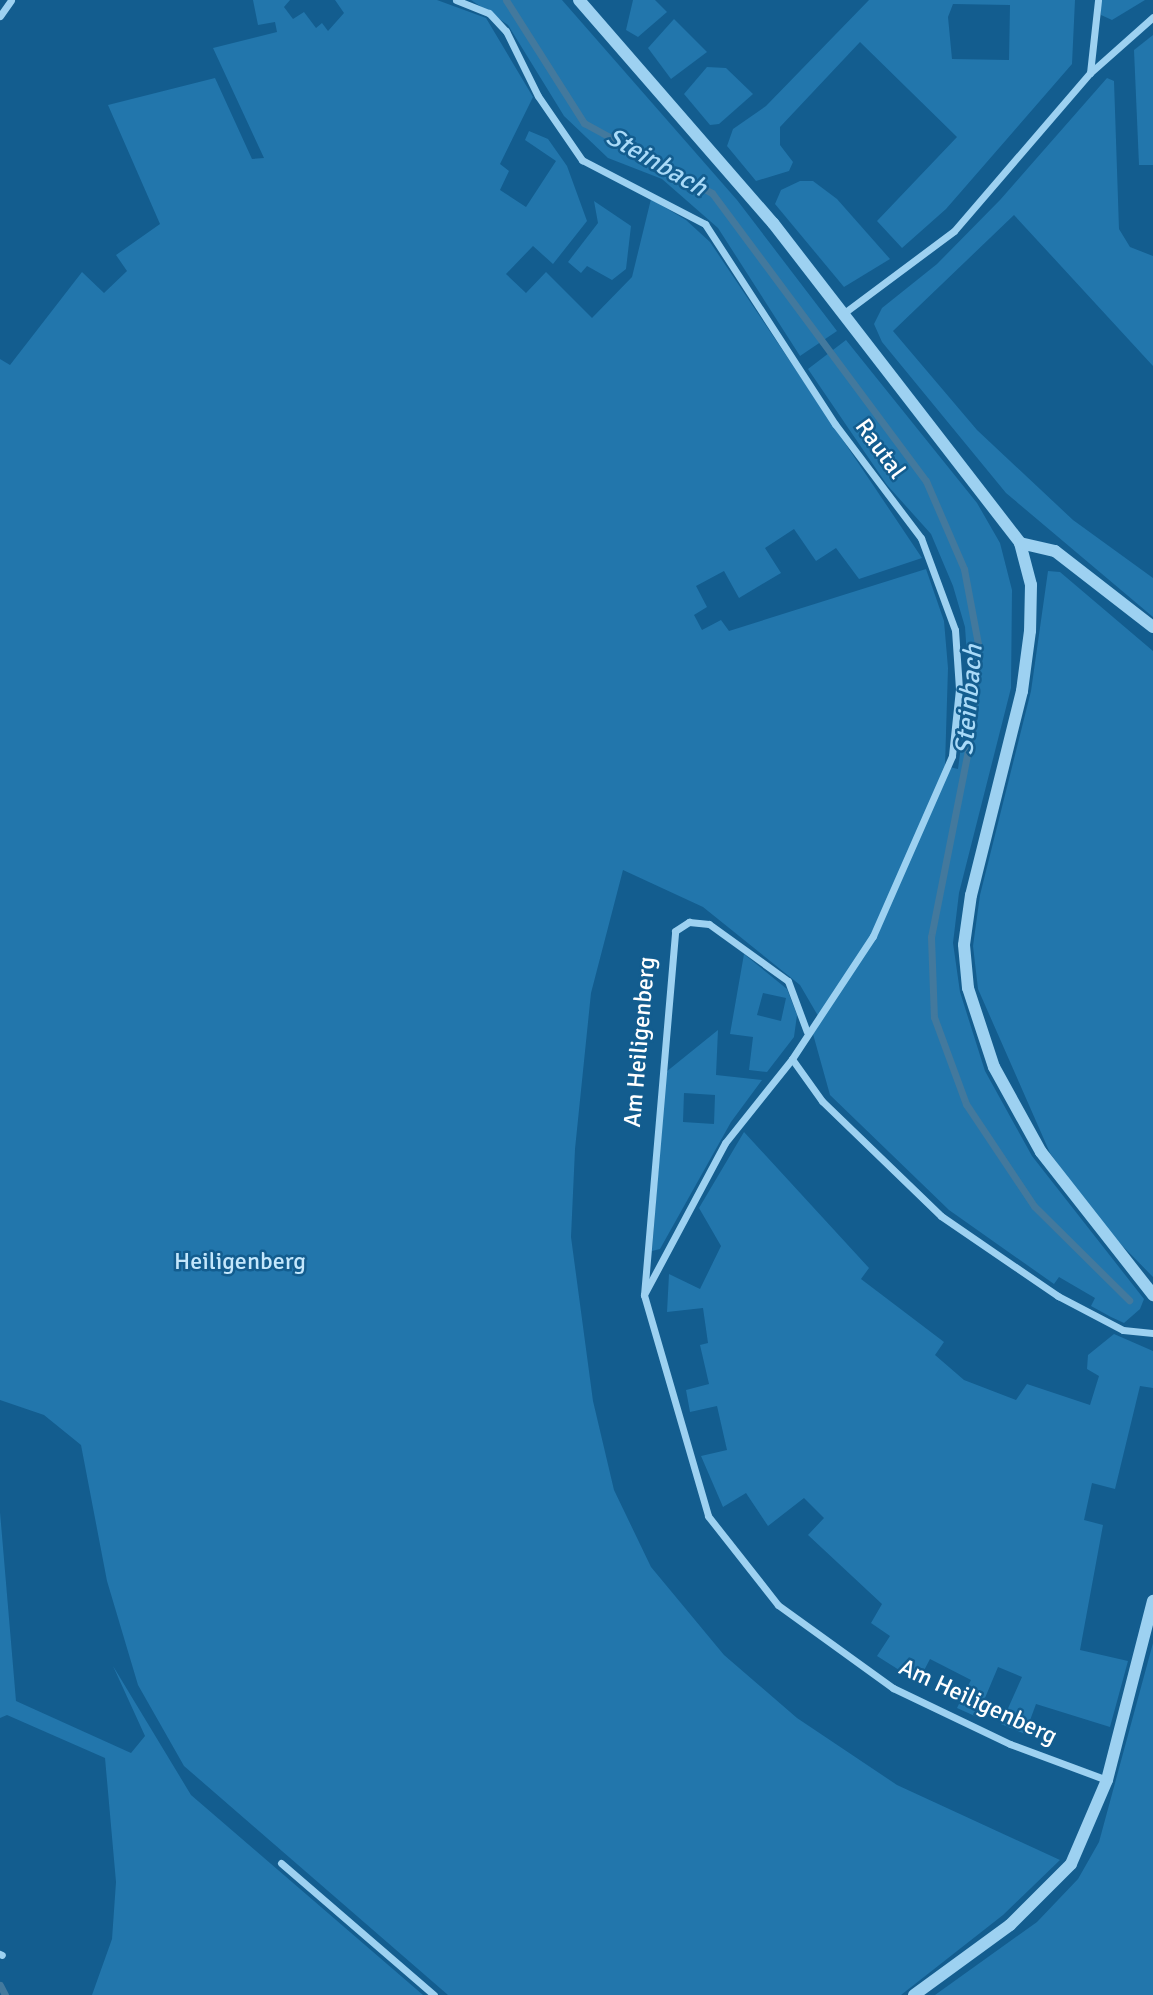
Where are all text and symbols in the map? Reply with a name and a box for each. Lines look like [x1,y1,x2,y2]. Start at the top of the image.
water label: Steinbach [600,122,712,204]
street label: Rautal [849,413,911,485]
water label: Steinbach [950,643,990,757]
street label: Am Heiligenberg [618,956,662,1128]
park label: Heiligenberg [174,1248,306,1276]
street label: Am Heiligenberg [894,1653,1062,1751]

